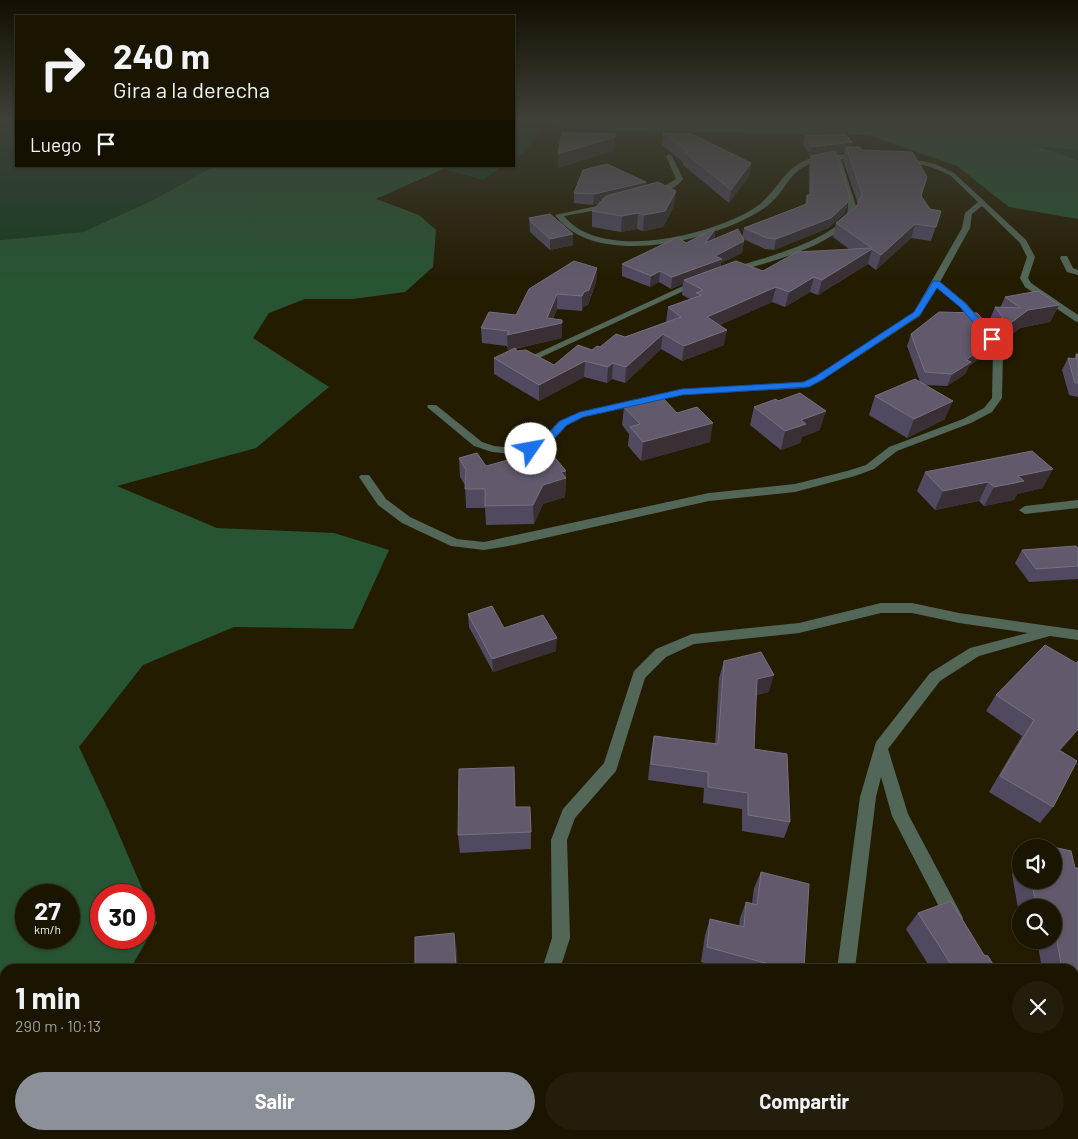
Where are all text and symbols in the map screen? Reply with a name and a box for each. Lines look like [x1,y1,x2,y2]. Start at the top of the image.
text: 240 m [113,34,210,76]
icon: right [30,35,95,100]
text: Gira a la derecha [113,76,270,102]
icon: arrive [92,130,120,158]
text: Luego [30,133,82,156]
pin [971,318,1013,360]
icon: arrive [978,325,1006,353]
position arrow [504,422,556,474]
map controls [1012,839,1062,949]
button: sound [1012,839,1062,889]
speed limit sign: 30 [90,884,155,949]
text: 27 [34,895,61,925]
button: search [1012,899,1062,949]
text: km/h [34,922,61,936]
text: 1 min [15,979,81,1015]
button: close [1012,981,1064,1033]
text: 290 m · 10:13 [15,1016,101,1035]
button: Salir [15,1072,535,1130]
button: Compartir [545,1072,1064,1130]

